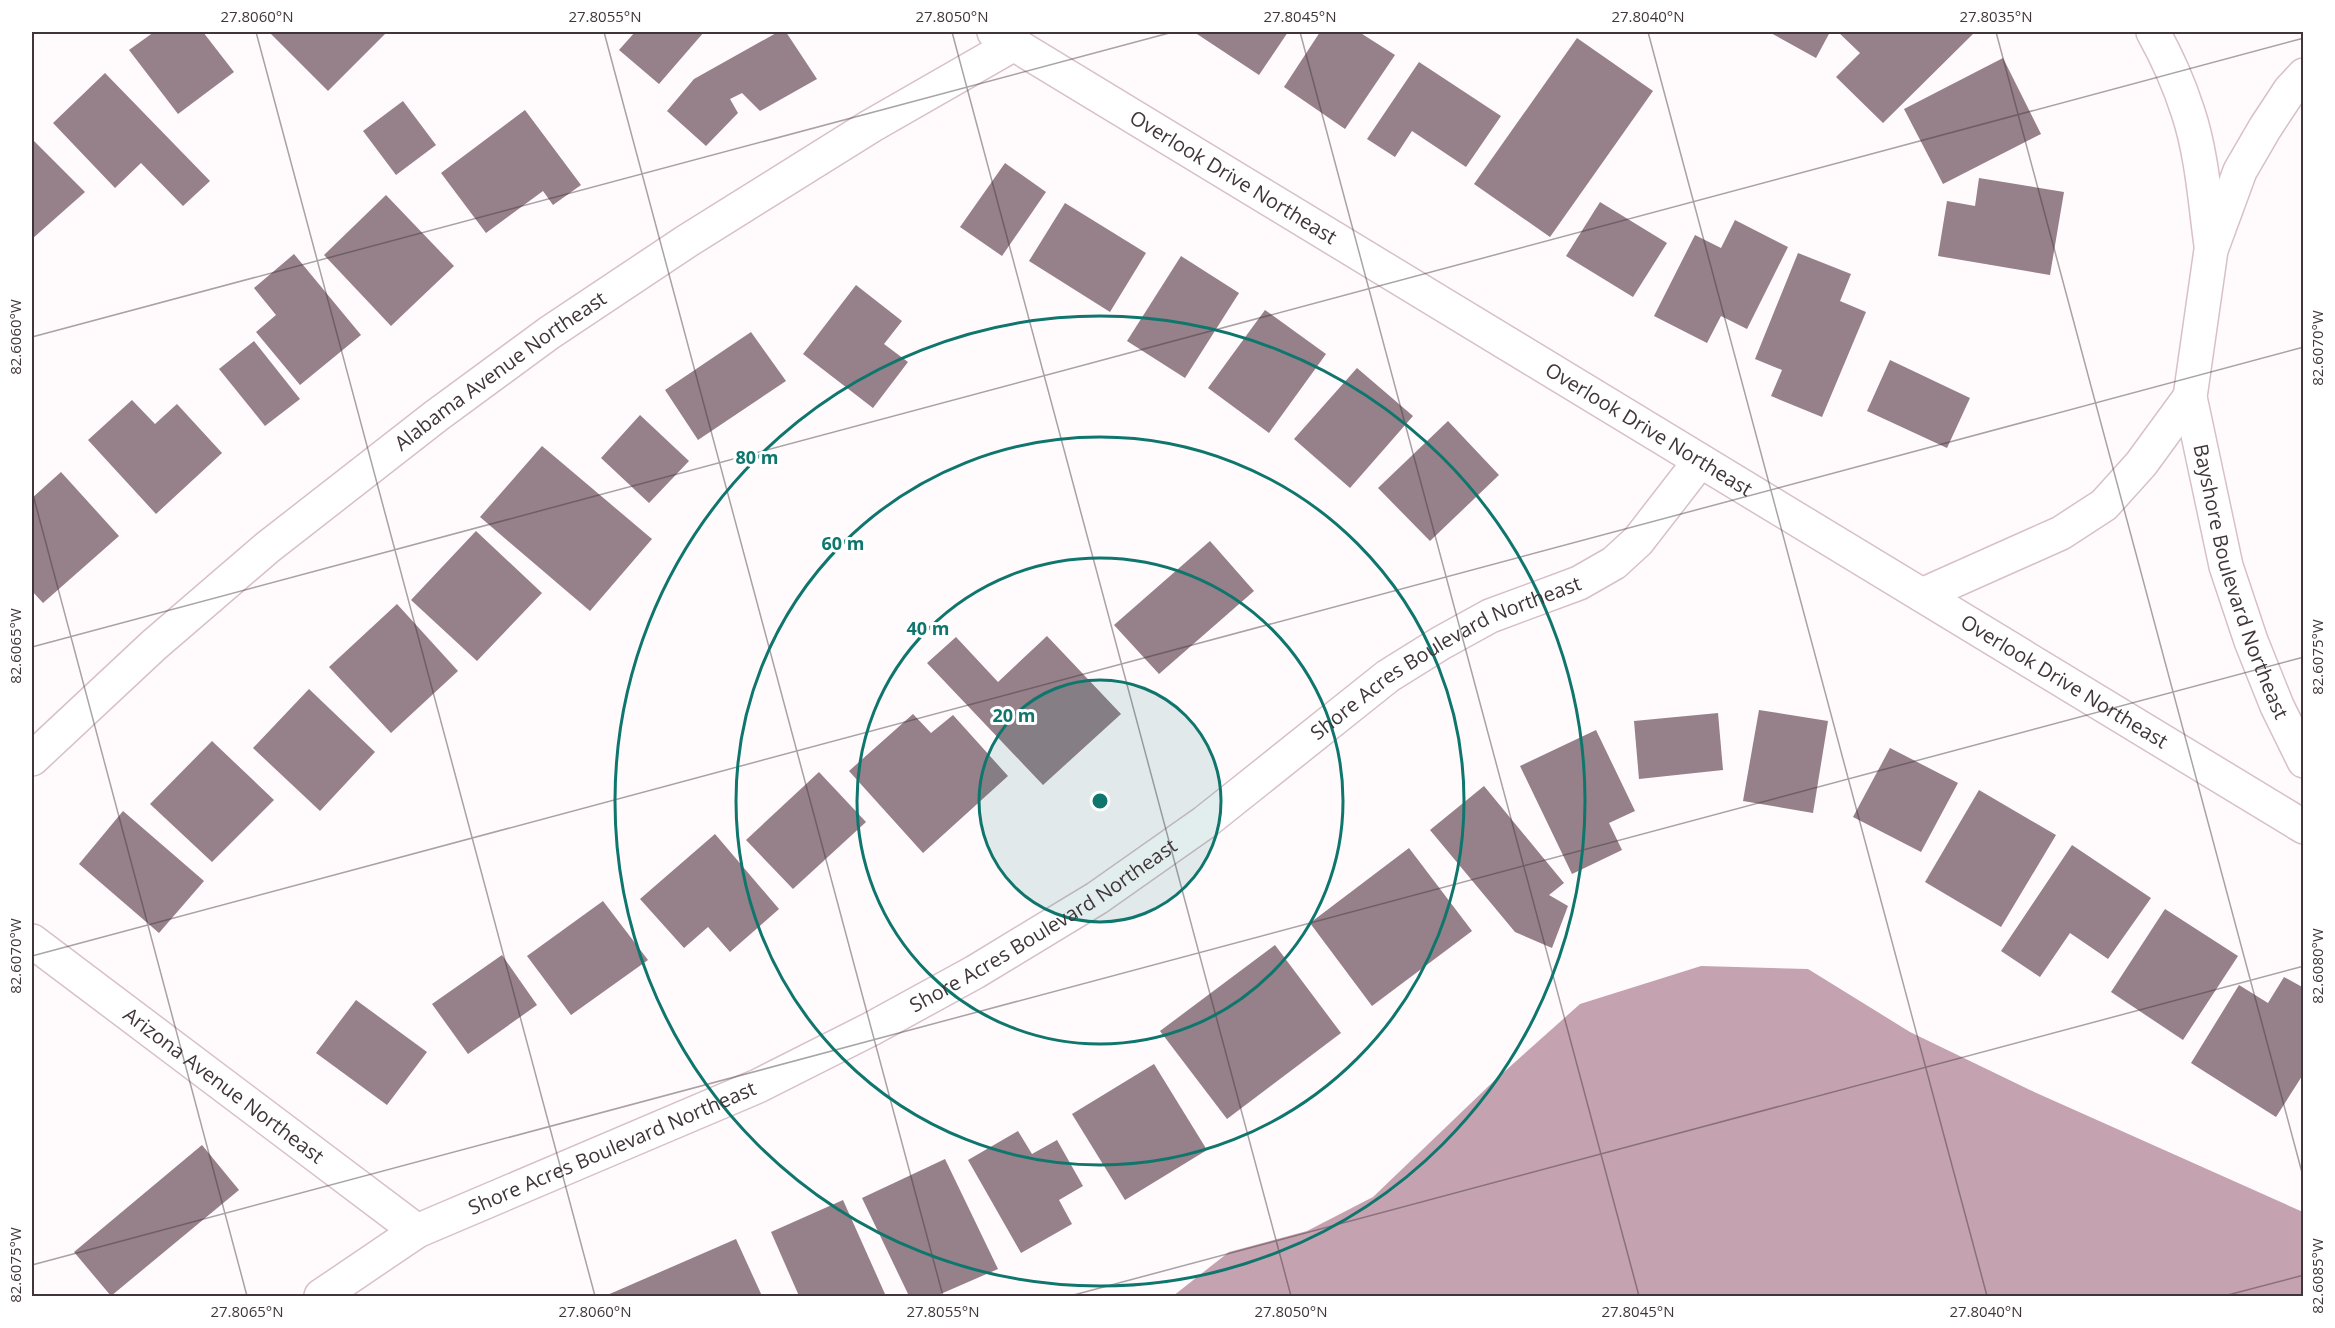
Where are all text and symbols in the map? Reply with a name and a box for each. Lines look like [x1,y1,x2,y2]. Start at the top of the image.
text: 27.8060°N [220,6,294,26]
text: 27.8055°N [568,6,642,26]
text: 27.8050°N [915,6,989,26]
text: 27.8045°N [1263,6,1337,26]
text: 27.8040°N [1611,6,1685,26]
text: 27.8035°N [1959,6,2033,26]
street label: Overlook Drive Northeast [1125,104,1342,250]
street label: Alabama Avenue Northeast [389,285,611,456]
text: 82.6060°W [5,299,25,375]
text: 82.6070°W [2307,310,2327,386]
street label: Overlook Drive Northeast [1540,356,1758,502]
street label: Bayshore Boulevard Northeast [2187,441,2295,723]
text: 80 m [736,445,778,469]
text: 60 m [822,531,864,555]
street label: Shore Acres Boulevard Northeast [1305,569,1585,746]
text: 82.6065°W [5,608,25,684]
street label: Overlook Drive Northeast [1956,608,2173,754]
text: 40 m [907,616,949,640]
text: 82.6075°W [2307,619,2327,695]
text: 20 m [993,703,1035,727]
centre of rings [1090,791,1110,811]
street label: Shore Acres Boulevard Northeast [904,832,1182,1018]
text: 82.6070°W [5,918,25,994]
text: 82.6080°W [2307,928,2327,1004]
street label: Arizona Avenue Northeast [118,1001,330,1169]
street label: Shore Acres Boulevard Northeast [464,1074,760,1221]
text: 82.6075°W [5,1227,25,1303]
text: 82.6085°W [2307,1238,2327,1314]
text: 27.8065°N [210,1301,284,1321]
text: 27.8060°N [558,1301,632,1321]
text: 27.8055°N [906,1301,980,1321]
text: 27.8050°N [1254,1301,1328,1321]
text: 27.8045°N [1601,1301,1675,1321]
text: 27.8040°N [1949,1301,2023,1321]

